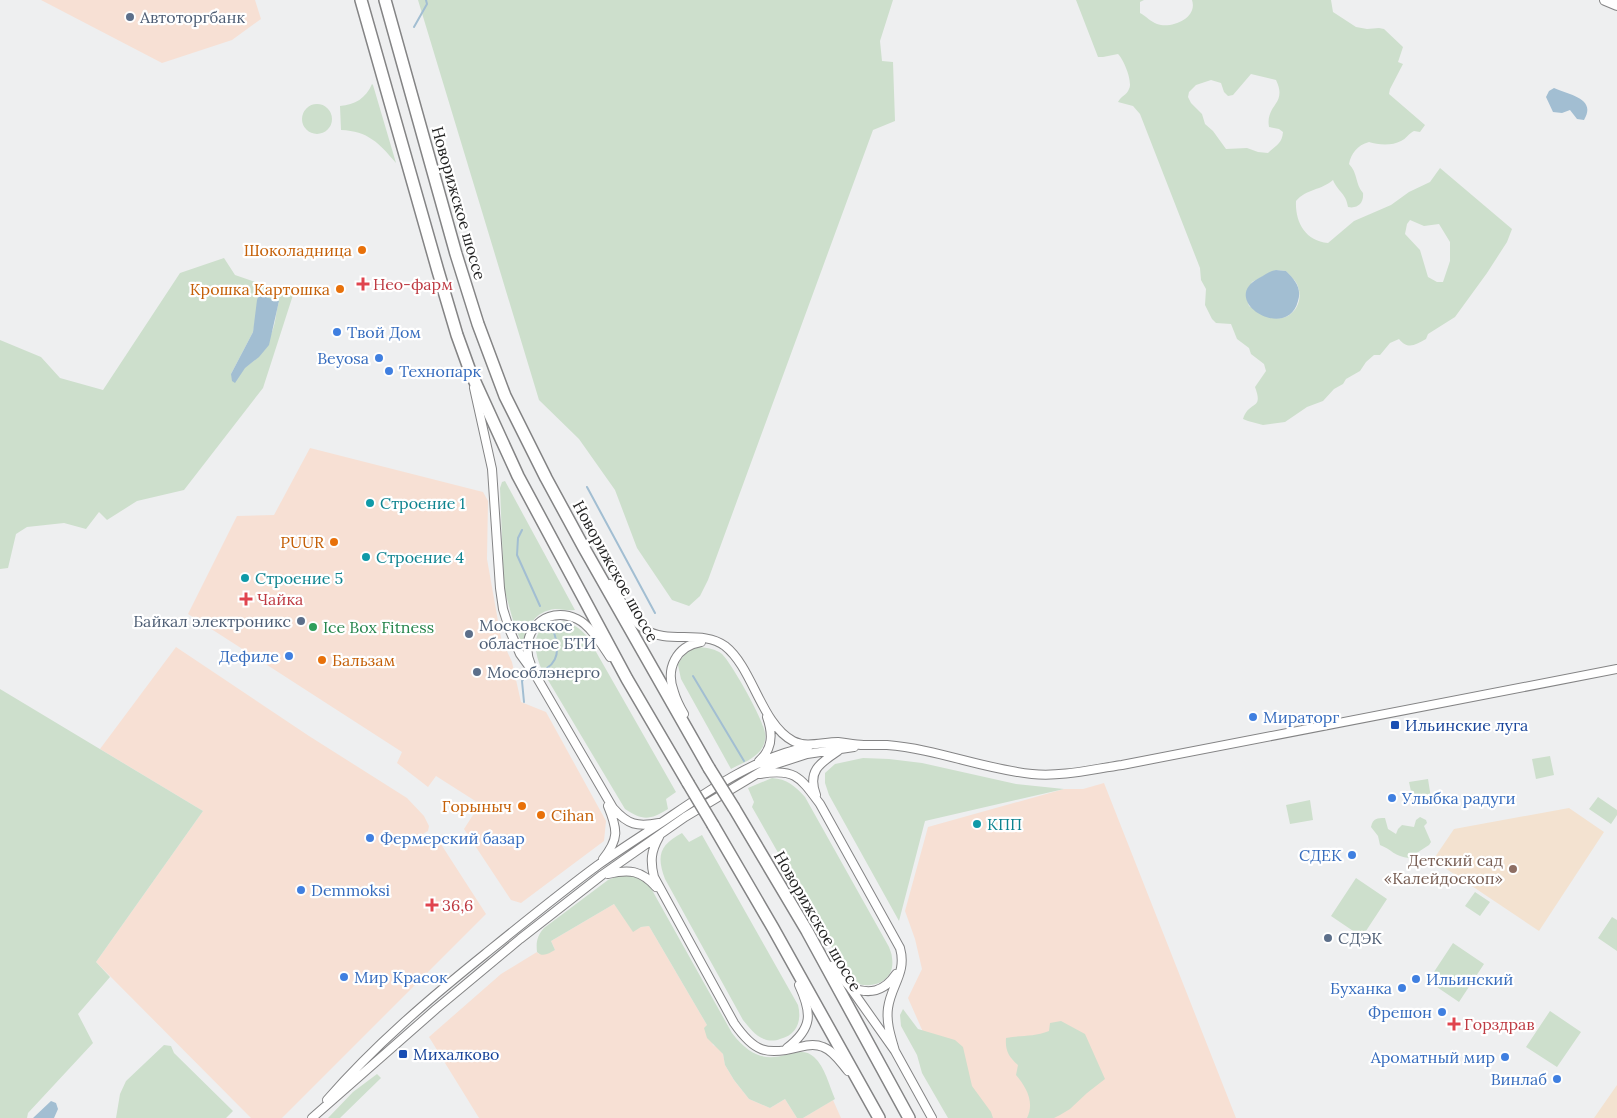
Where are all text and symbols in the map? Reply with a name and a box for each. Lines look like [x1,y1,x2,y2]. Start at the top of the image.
place label: Автоторгбанк [139,7,245,27]
marker: Автоторгбанк [124,11,136,23]
street label: Новорижское шоссе [428,124,491,282]
place label: Шоколадница [244,240,352,260]
marker: Шоколадница [356,244,368,256]
place label: Нео-фарм [373,274,453,294]
marker: Нео-фарм [357,278,369,290]
place label: Крошка Картошка [190,279,330,299]
marker: Крошка Картошка [334,283,346,295]
place label: Твой Дом [347,322,421,342]
marker: Твой Дом [331,326,343,338]
place label: Beyosa [317,348,369,368]
marker: Beyosa [373,352,385,364]
place label: Технопарк [399,361,482,381]
marker: Технопарк [383,365,395,377]
place label: Строение 1 [380,493,466,513]
marker: Строение 1 [364,497,376,509]
street label: Новорижское шоссе [569,497,663,645]
place label: PUUR [280,532,325,552]
marker: PUUR [328,536,340,548]
place label: Строение 4 [376,547,465,567]
marker: Строение 4 [360,551,372,563]
place label: Строение 5 [255,568,343,588]
marker: Строение 5 [239,572,251,584]
place label: Чайка [257,589,303,609]
marker: Чайка [239,592,253,606]
place label: Байкал электроникс [133,611,291,631]
marker: Байкал электроникс [295,615,307,627]
place label: Московское областное БТИ [479,615,596,653]
place label: Ice Box Fitness [323,617,434,637]
marker: Ice Box Fitness [307,621,319,633]
marker: Московское областное БТИ [463,628,475,640]
place label: Дефиле [219,646,279,666]
marker: Дефиле [283,650,295,662]
place label: Бальзам [332,650,395,670]
marker: Бальзам [316,654,328,666]
place label: Мособлэнерго [487,662,600,682]
marker: Мособлэнерго [471,666,483,678]
place label: Мираторг [1263,707,1339,727]
marker: Мираторг [1247,711,1259,723]
place label: Ильинские луга [1405,715,1528,735]
marker: Ильинские луга [1389,719,1401,731]
place label: Улыбка радуги [1401,788,1516,808]
marker: Улыбка радуги [1386,792,1398,804]
place label: Горыныч [442,796,512,816]
marker: Горыныч [516,800,528,812]
place label: Cihan [551,805,595,825]
marker: Cihan [535,809,547,821]
place label: КПП [987,814,1022,834]
marker: КПП [971,818,983,830]
place label: Фермерский базар [380,828,525,848]
marker: Фермерский базар [364,832,376,844]
place label: СДЕК [1299,845,1342,865]
street label: Новорижское шоссе [770,847,866,995]
marker: СДЕК [1346,849,1358,861]
place label: Детский сад «Калейдоскоп» [1384,850,1504,888]
marker: Детский сад «Калейдоскоп» [1507,863,1519,875]
place label: Demmoksi [311,880,390,900]
marker: Demmoksi [295,884,307,896]
place label: 36,6 [442,895,473,915]
marker: 36,6 [426,899,438,911]
place label: СДЭК [1338,928,1382,948]
marker: СДЭК [1322,932,1334,944]
place label: Мир Красок [354,967,448,987]
place label: Ильинский [1426,969,1513,989]
marker: Мир Красок [338,971,350,983]
marker: Ильинский [1410,973,1422,985]
place label: Буханка [1330,978,1392,998]
marker: Буханка [1396,982,1408,994]
place label: Фрешон [1368,1002,1432,1022]
marker: Фрешон [1436,1006,1448,1018]
place label: Горздрав [1464,1014,1535,1034]
marker: Горздрав [1448,1018,1460,1030]
place label: Михалково [413,1044,499,1064]
place label: Ароматный мир [1370,1047,1495,1067]
marker: Михалково [397,1048,409,1060]
marker: Ароматный мир [1499,1051,1511,1063]
place label: Винлаб [1491,1069,1547,1089]
marker: Винлаб [1551,1073,1563,1085]

